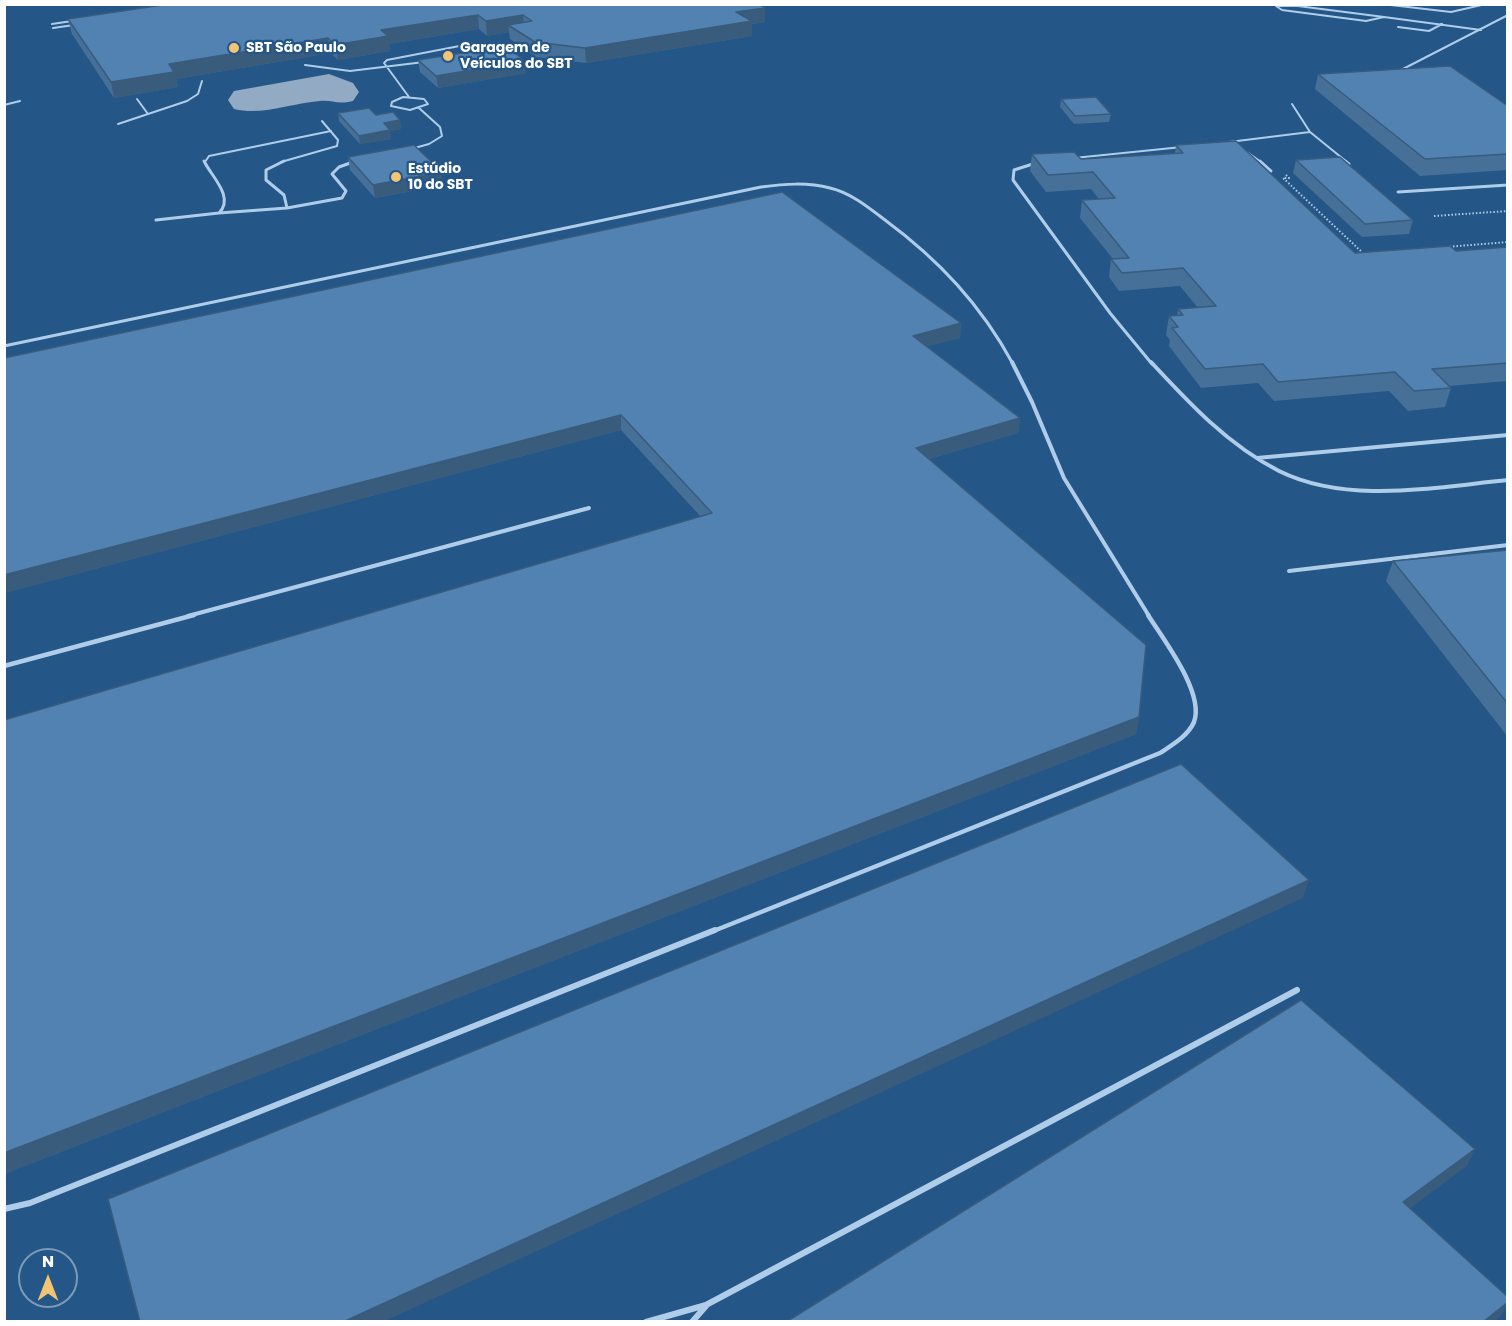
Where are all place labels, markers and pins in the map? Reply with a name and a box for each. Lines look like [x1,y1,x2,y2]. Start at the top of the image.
place label: SBT São Paulo [246,40,346,56]
place label: Garagem de Veículos do SBT [460,40,573,72]
marker: SBT São Paulo [227,41,241,55]
marker: Garagem de Veículos do SBT [441,49,455,63]
place label: Estúdio 10 do SBT [408,161,473,194]
marker: Estúdio 10 do SBT [389,170,403,184]

